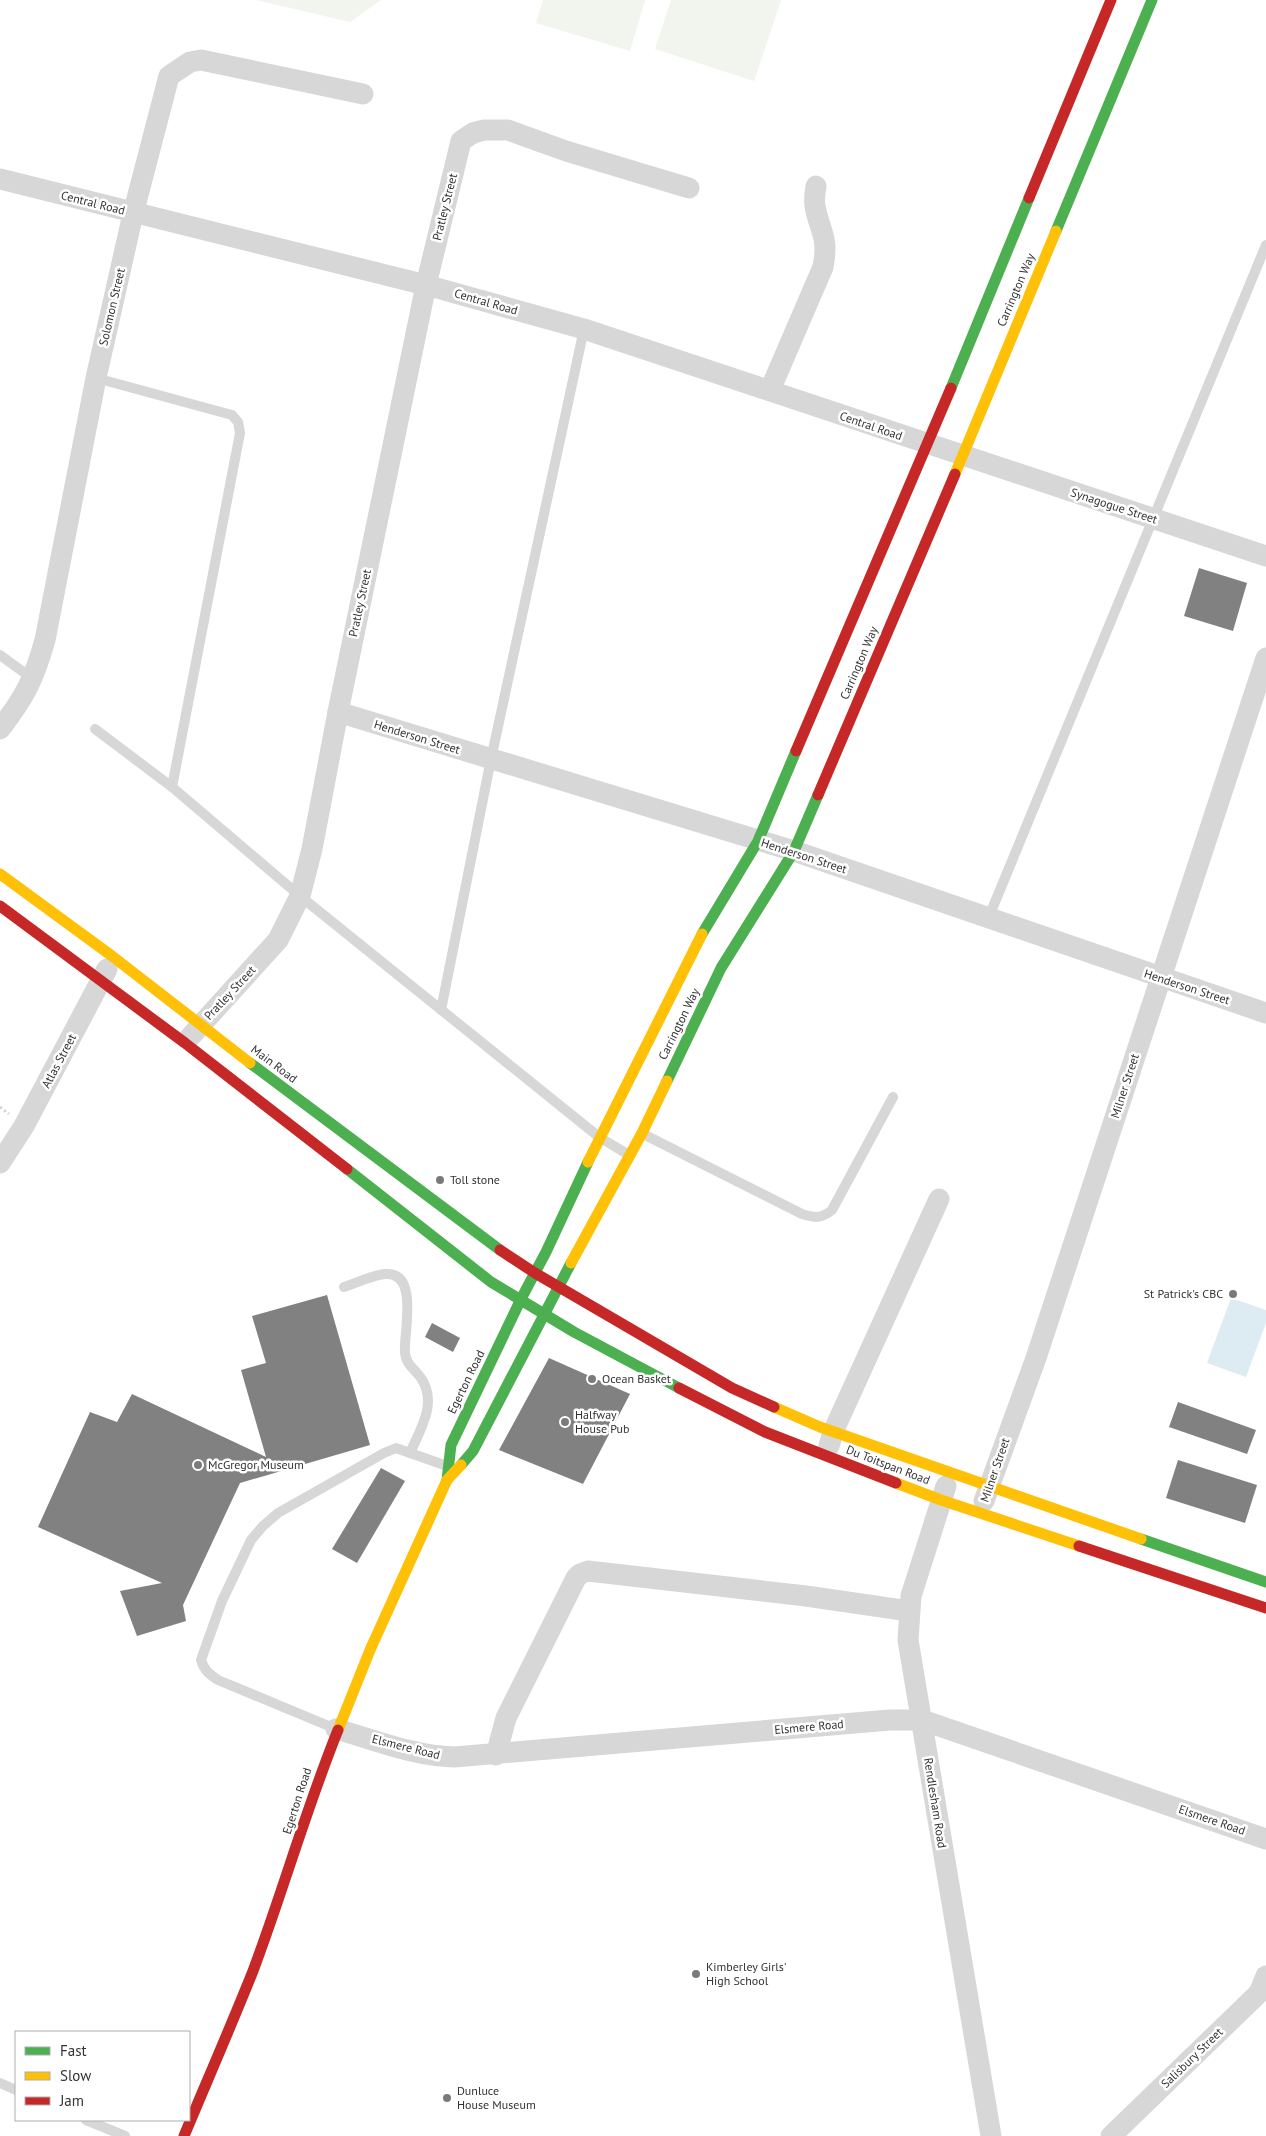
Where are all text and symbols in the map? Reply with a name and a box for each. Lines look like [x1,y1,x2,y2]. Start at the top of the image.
street label: Pratley Street [429,172,460,242]
street label: Central Road [60,187,127,218]
street label: Carrington Way [993,251,1038,329]
street label: Solomon Street [95,267,128,347]
street label: Central Road [453,285,520,318]
street label: Central Road [838,408,904,443]
street label: Synagogue Street [1069,484,1159,527]
street label: Pratley Street [345,568,374,638]
street label: Carrington Way [836,624,881,702]
street label: Henderson Street [372,716,462,757]
street label: Henderson Street [759,835,849,876]
street label: Pratley Street [201,962,259,1023]
street label: Henderson Street [1142,966,1232,1007]
street label: Carrington Way [655,985,703,1062]
street label: Atlas Street [38,1031,79,1090]
street label: Main Road [248,1041,300,1086]
street label: Milner Street [1107,1052,1142,1120]
place label: Toll stone [450,1172,500,1187]
marker: Toll stone [434,1174,446,1186]
place label: St Patrick's CBC [1144,1286,1223,1301]
marker: St Patrick's CBC [1227,1288,1239,1300]
street label: Egerton Road [444,1348,487,1416]
place label: Ocean Basket [602,1371,671,1386]
marker: Ocean Basket [586,1373,598,1385]
place label: Halfway House Pub [575,1407,630,1436]
marker: Halfway House Pub [559,1416,571,1428]
street label: Milner Street [977,1436,1012,1504]
street label: Du Toitspan Road [844,1442,932,1487]
place label: McGregor Museum [208,1457,304,1472]
marker: McGregor Museum [192,1459,204,1471]
street label: Elsmere Road [774,1716,844,1737]
street label: Elsmere Road [371,1731,442,1762]
street label: Rendlesham Road [921,1757,950,1849]
street label: Egerton Road [279,1766,314,1836]
street label: Elsmere Road [1177,1801,1248,1838]
place label: Kimberley Girls' High School [706,1959,787,1988]
marker: Kimberley Girls' High School [690,1968,702,1980]
street label: Salisbury Street [1158,2024,1226,2091]
legend [15,2031,190,2121]
text: Fast [60,2041,87,2060]
text: Slow [60,2066,91,2085]
place label: Dunluce House Museum [457,2083,536,2112]
text: Jam [59,2091,84,2110]
marker: Dunluce House Museum [441,2092,453,2104]

